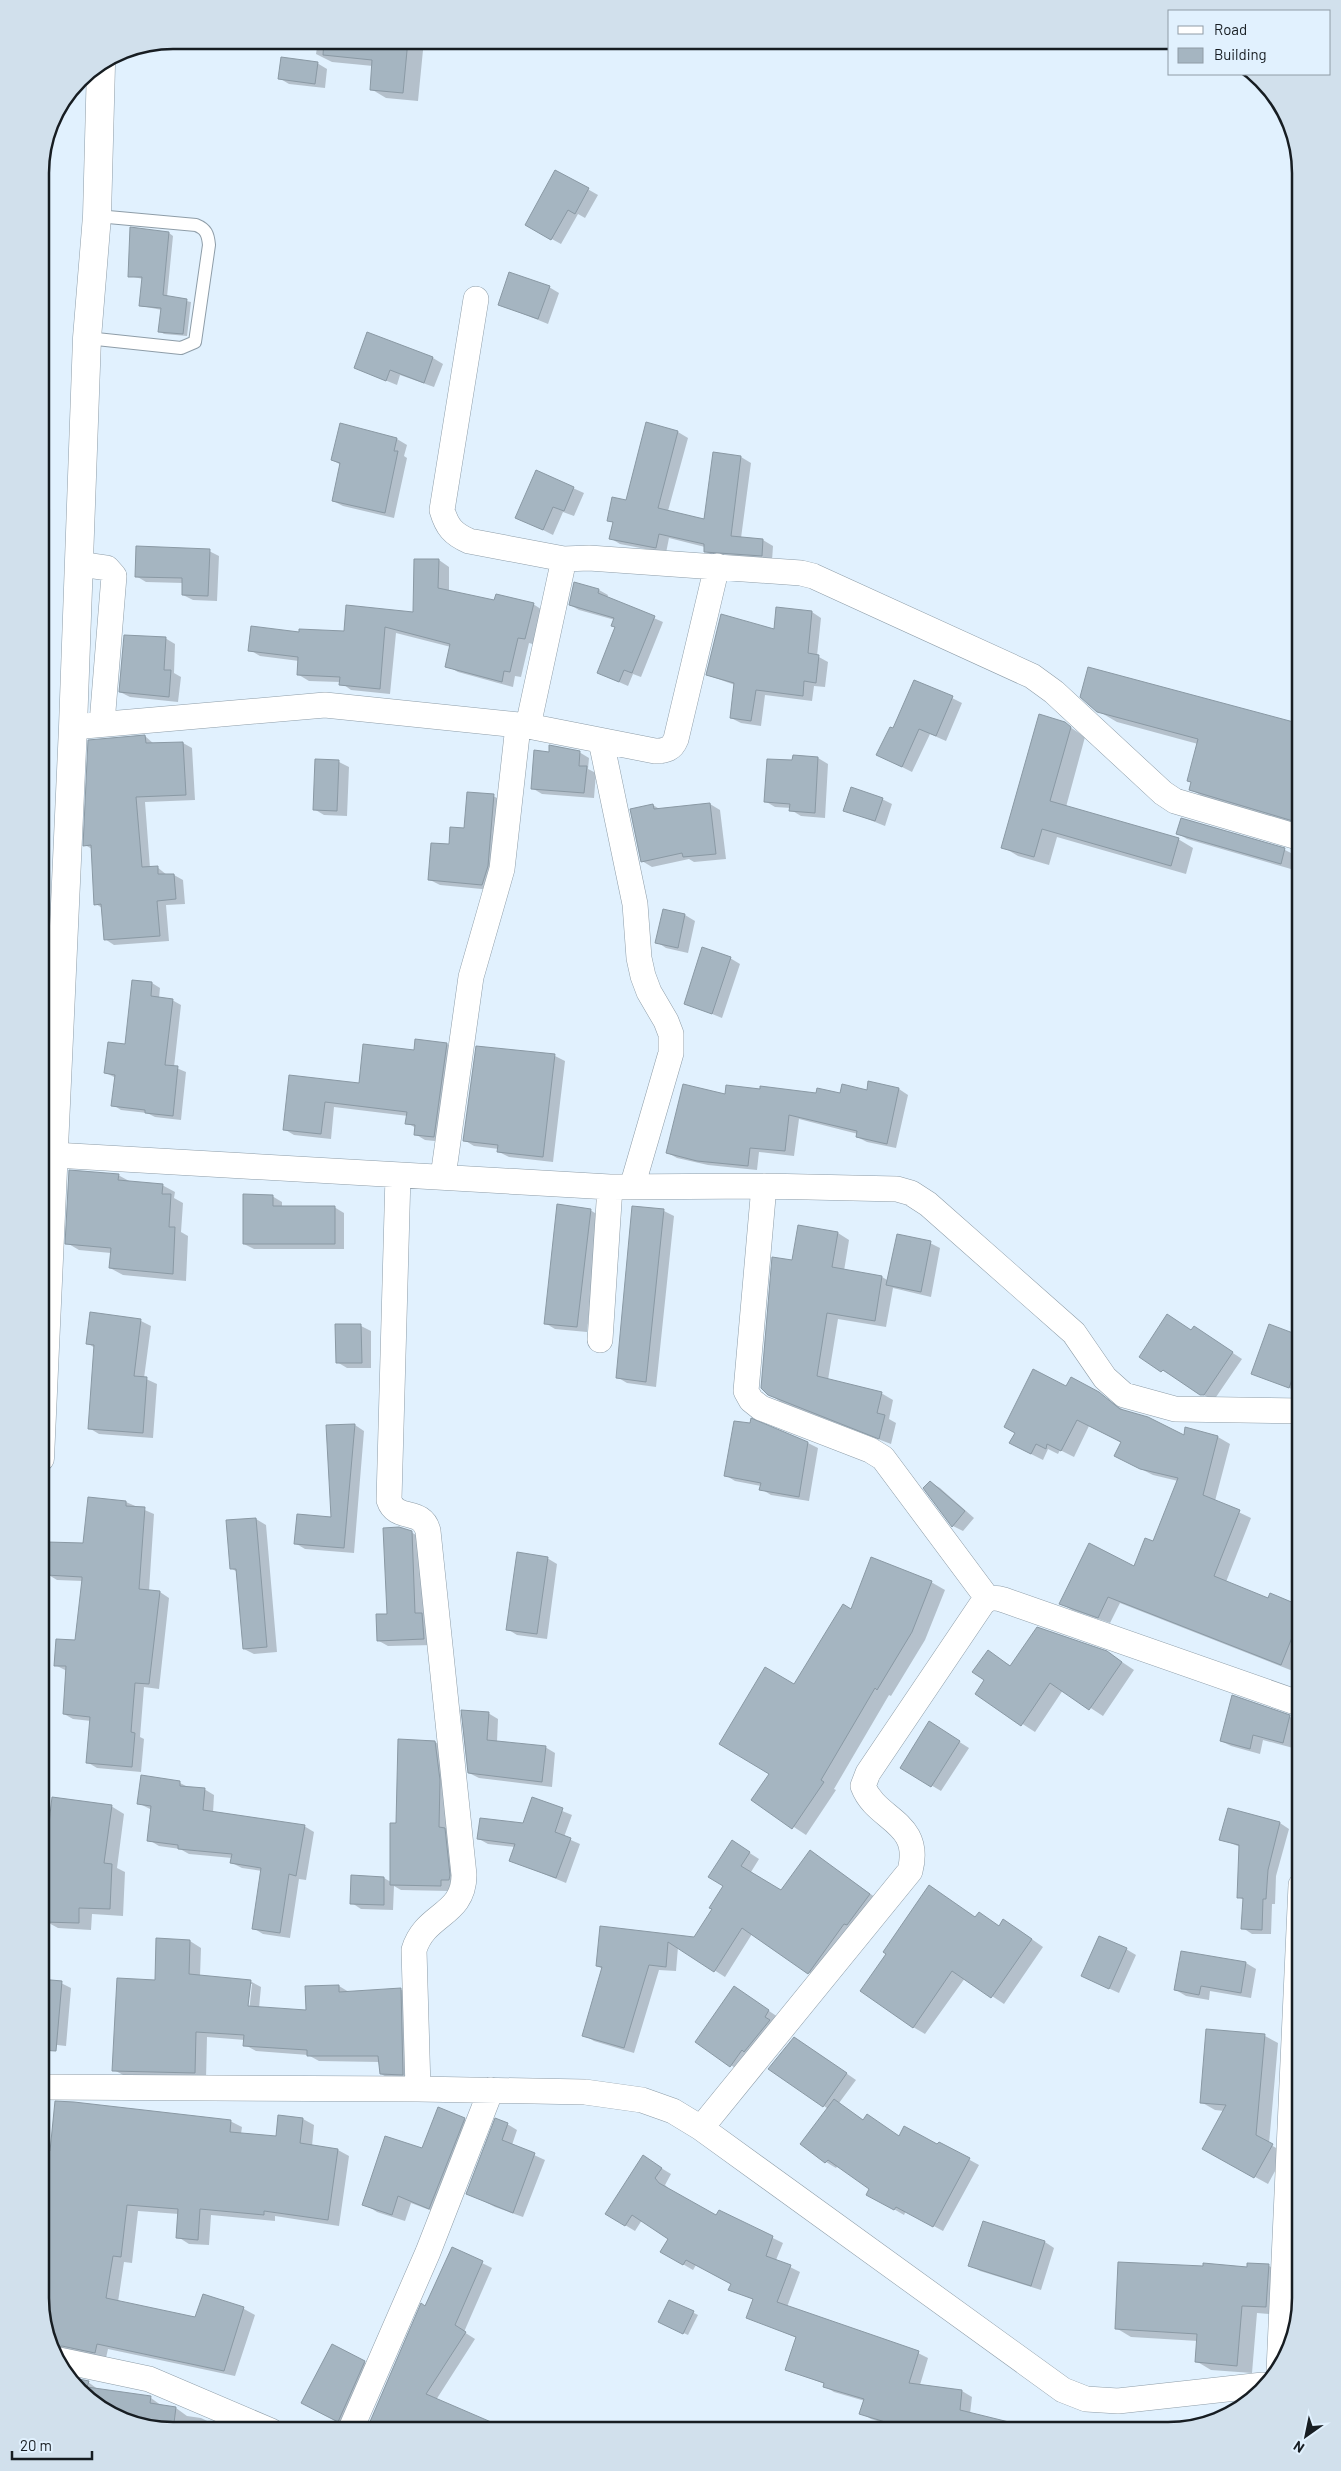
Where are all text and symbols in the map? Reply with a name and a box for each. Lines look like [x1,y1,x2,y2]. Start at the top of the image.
legend [1168,10,1331,75]
text: Road [1214,20,1247,38]
text: Building [1214,45,1267,63]
north arrow [1281,2411,1331,2461]
scale bar [12,2428,92,2460]
text: 20 m [20,2436,52,2454]
text: N [1290,2438,1307,2457]

